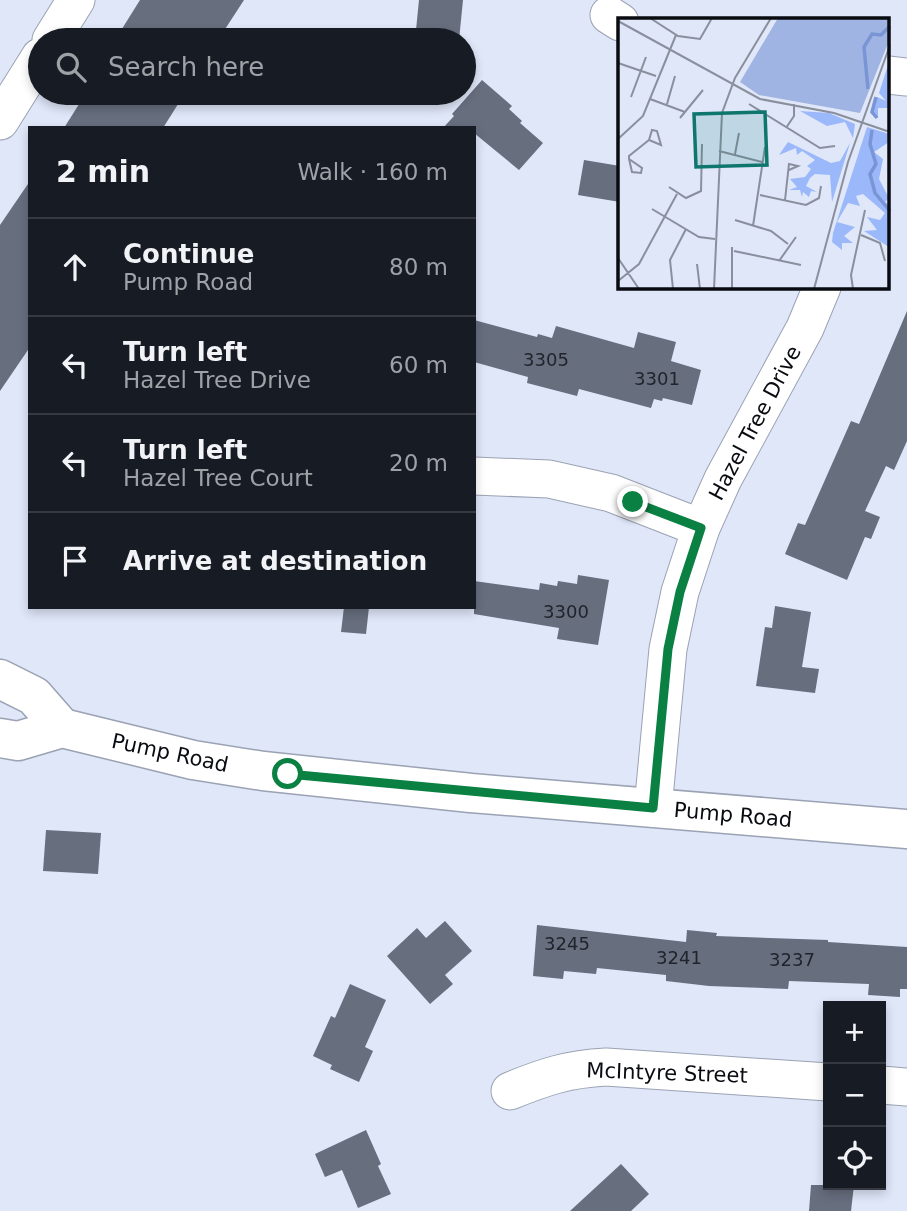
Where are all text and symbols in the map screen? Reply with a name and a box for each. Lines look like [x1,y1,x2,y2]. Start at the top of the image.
inset map [618,18,890,289]
search box [28,28,476,105]
icon: search [52,48,90,86]
text: Search here [108,52,264,82]
text: 2 min [56,154,150,189]
text: Walk · 160 m [297,159,448,185]
text: Continue [123,239,254,269]
icon: ahead [56,248,94,286]
text: 80 m [389,254,448,280]
text: Pump Road [123,269,253,295]
text: Turn left [123,337,247,367]
street label: Hazel Tree Drive [704,342,806,504]
icon: left [56,346,94,384]
house number: 3305 [523,349,569,370]
text: 60 m [389,352,448,378]
text: Hazel Tree Drive [123,367,311,393]
house number: 3301 [634,368,680,389]
text: Turn left [123,435,247,465]
icon: left [56,444,94,482]
text: 20 m [389,450,448,476]
text: Hazel Tree Court [123,465,313,491]
route end [617,486,648,517]
icon: arrive [56,542,94,580]
text: Arrive at destination [123,546,427,576]
house number: 3300 [543,601,589,622]
street label: Pump Road [109,729,231,777]
route start [272,758,303,789]
street label: Pump Road [673,798,793,832]
house number: 3245 [544,933,590,954]
house number: 3241 [656,947,702,968]
house number: 3237 [769,949,815,970]
map controls [823,1001,886,1190]
button: + [823,1001,886,1064]
street label: McIntyre Street [586,1058,748,1088]
button: − [823,1064,886,1127]
button: locate [823,1127,886,1190]

